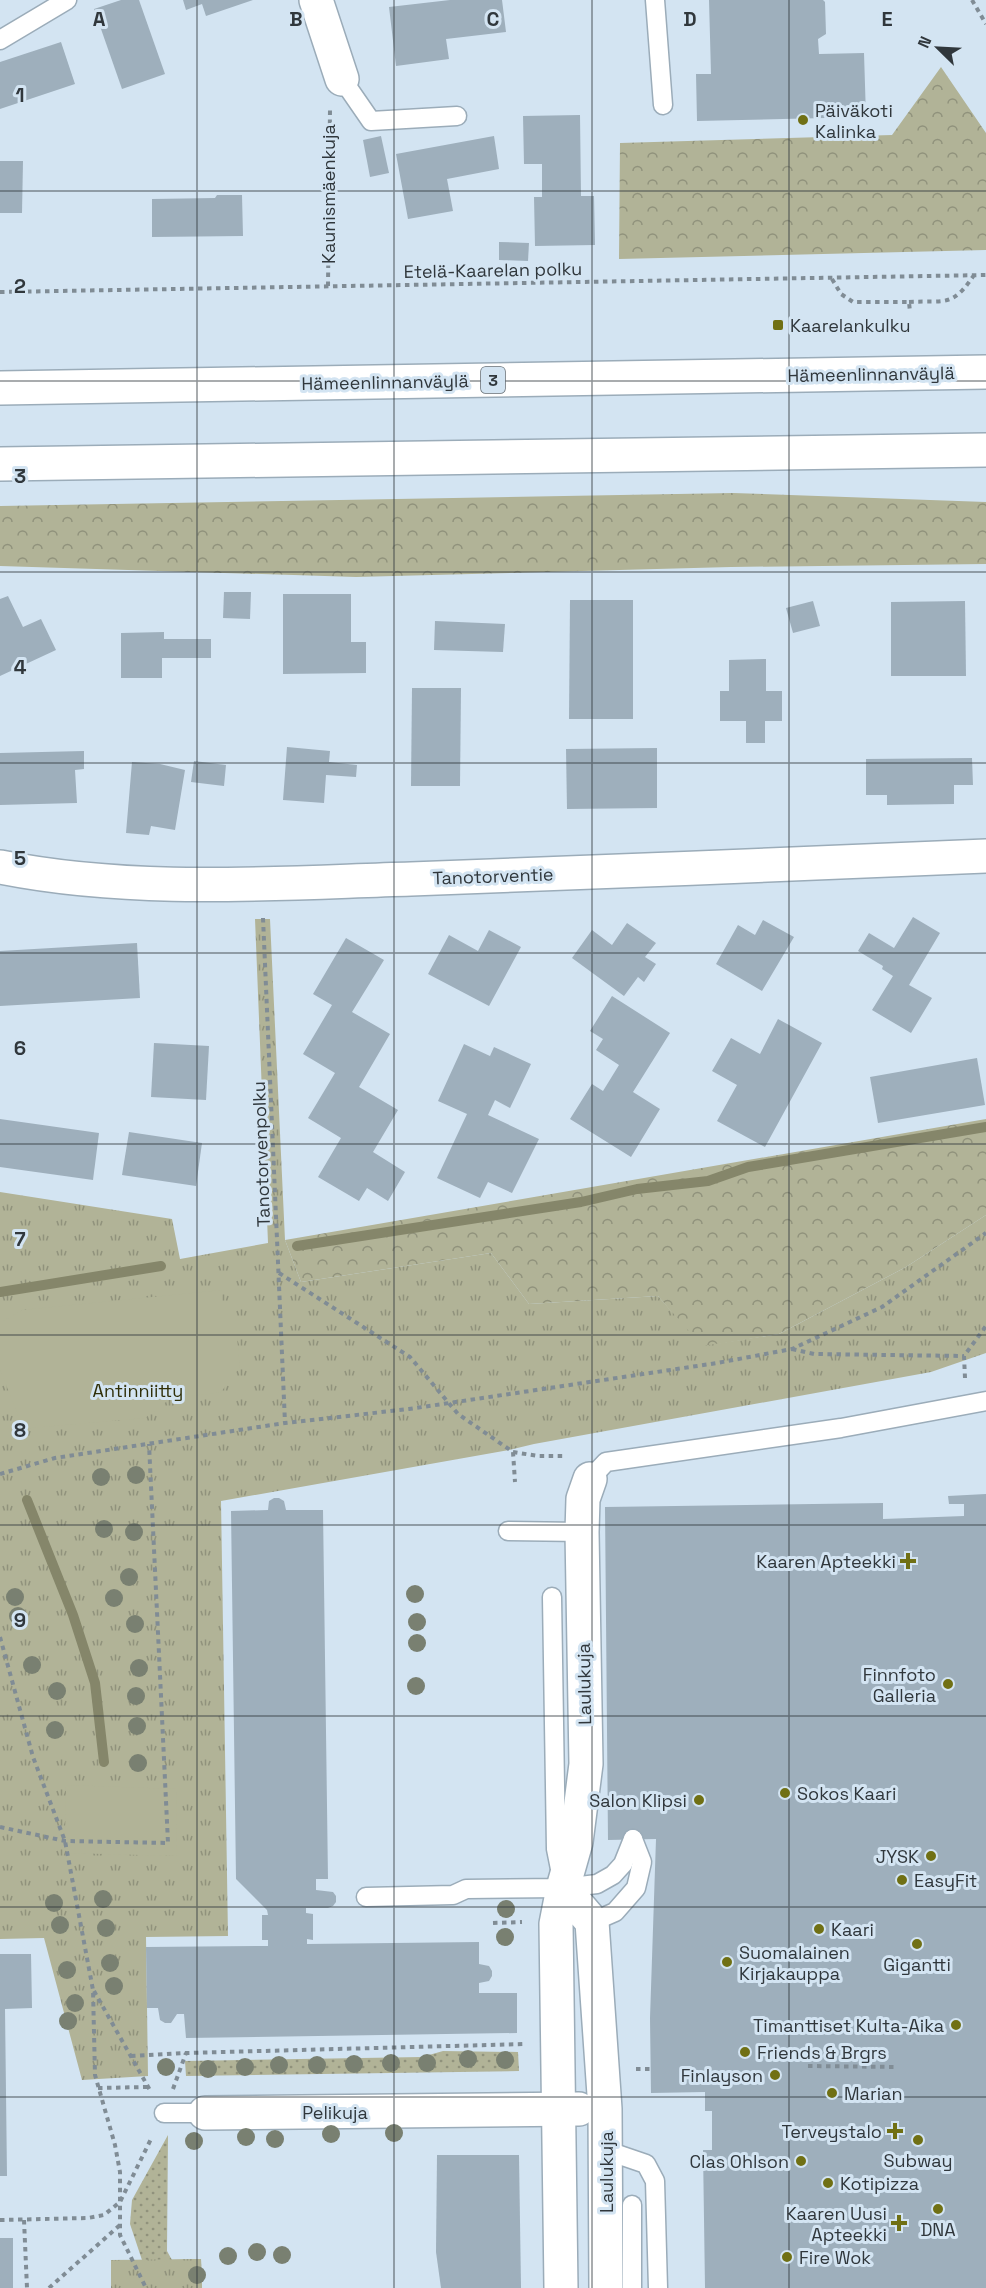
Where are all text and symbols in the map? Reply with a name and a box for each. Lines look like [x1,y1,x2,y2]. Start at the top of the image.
text: A [93,6,106,32]
text: B [289,6,303,32]
text: C [487,6,500,32]
text: D [683,6,697,32]
text: E [881,6,893,32]
north arrow [908,18,968,78]
text: N [913,33,937,51]
text: 1 [15,82,25,108]
place label: Päiväkoti Kalinka [815,99,893,143]
marker: Päiväkoti Kalinka [796,113,810,127]
street label: Kaunismäenkuja [317,124,340,264]
street label: Etelä-Kaarelan polku [404,257,582,283]
text: 2 [14,273,26,299]
place label: Kaarelankulku [790,314,910,337]
marker: Kaarelankulku [771,318,785,332]
street label: Hämeenlinnanväylä [787,361,955,387]
road number: 3 [481,367,505,393]
street label: Hämeenlinnanväylä [301,369,469,395]
text: 3 [14,463,26,489]
text: 4 [14,654,27,680]
text: 5 [14,845,26,871]
street label: Tanotorventie [432,862,554,890]
text: 6 [14,1035,26,1061]
street label: Tanotorvenpolku [247,1081,275,1227]
text: 7 [14,1226,26,1252]
park label: Antinniitty [93,1379,183,1402]
text: 8 [14,1417,26,1443]
place label: Kaaren Apteekki [756,1550,896,1573]
marker: Kaaren Apteekki [901,1554,915,1568]
text: 9 [14,1607,26,1633]
street label: Laulukuja [572,1643,596,1725]
place label: Finnfoto Galleria [863,1663,936,1707]
marker: Finnfoto Galleria [941,1677,955,1691]
place label: Sokos Kaari [797,1782,896,1805]
marker: Sokos Kaari [778,1786,792,1800]
place label: Salon Klipsi [589,1789,687,1812]
marker: Salon Klipsi [692,1793,706,1807]
place label: JYSK [876,1845,919,1868]
marker: JYSK [924,1849,938,1863]
place label: EasyFit [914,1869,977,1892]
marker: EasyFit [895,1873,909,1887]
place label: Kaari [831,1918,874,1941]
marker: Kaari [812,1922,826,1936]
marker: Gigantti [910,1937,924,1951]
place label: Suomalainen Kirjakauppa [739,1941,850,1985]
place label: Gigantti [883,1953,951,1976]
marker: Suomalainen Kirjakauppa [720,1955,734,1969]
place label: Timanttiset Kulta-Aika [753,2014,944,2037]
marker: Timanttiset Kulta-Aika [949,2018,963,2032]
place label: Friends & Brgrs [757,2041,887,2064]
marker: Friends & Brgrs [738,2045,752,2059]
place label: Finlayson [681,2064,763,2087]
marker: Finlayson [768,2068,782,2082]
place label: Marian [844,2082,903,2105]
marker: Marian [825,2086,839,2100]
street label: Pelikuja [302,2101,368,2124]
place label: Terveystalo [781,2120,882,2143]
marker: Terveystalo [886,2122,904,2140]
street label: Laulukuja [595,2131,618,2213]
marker: Subway [911,2133,925,2147]
place label: Subway [884,2149,952,2172]
place label: Clas Ohlson [690,2150,789,2173]
marker: Clas Ohlson [794,2154,808,2168]
place label: Kotipizza [840,2172,919,2195]
marker: Kotipizza [821,2176,835,2190]
place label: Kaaren Uusi Apteekki [786,2202,887,2246]
marker: DNA [931,2202,945,2216]
marker: Kaaren Uusi Apteekki [892,2216,906,2230]
place label: DNA [920,2218,956,2241]
place label: Fire Wok [799,2246,871,2269]
marker: Fire Wok [780,2250,794,2264]

